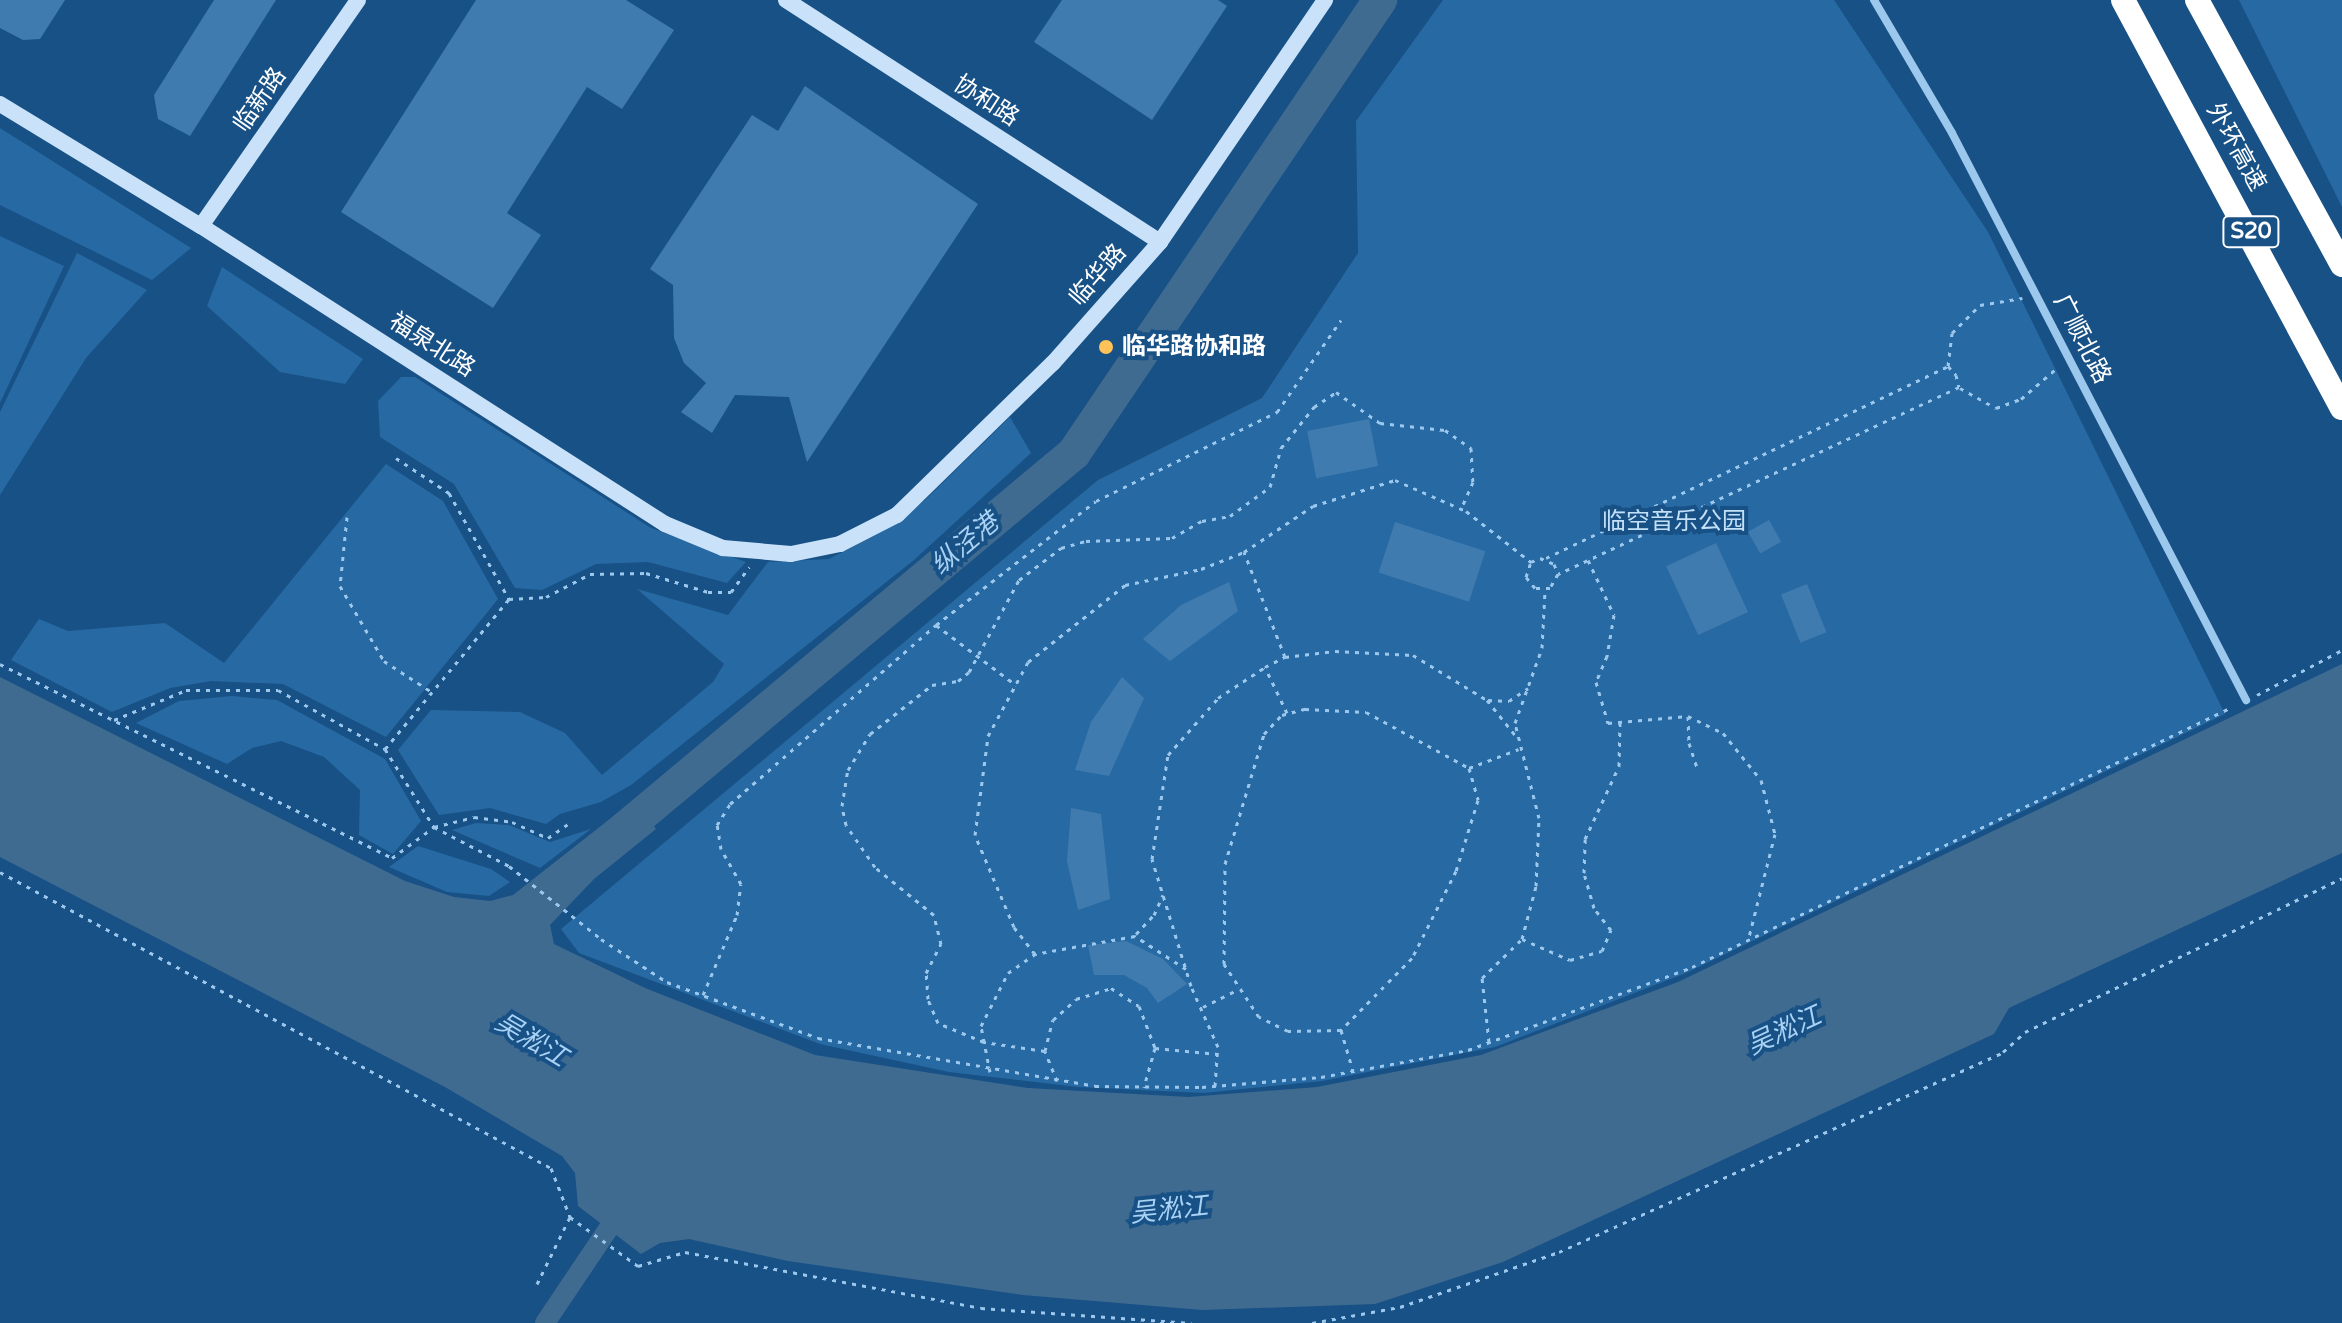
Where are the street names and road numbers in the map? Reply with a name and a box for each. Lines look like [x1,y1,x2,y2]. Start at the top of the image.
street label: 临新路 [228,62,292,138]
street label: 协和路 [948,69,1024,133]
street label: 外环高速 [2200,98,2272,196]
road number: S20 [2221,214,2281,250]
street label: 临华路 [1064,238,1132,312]
street label: 广顺北路 [2047,290,2117,388]
street label: 福泉北路 [384,307,480,383]

